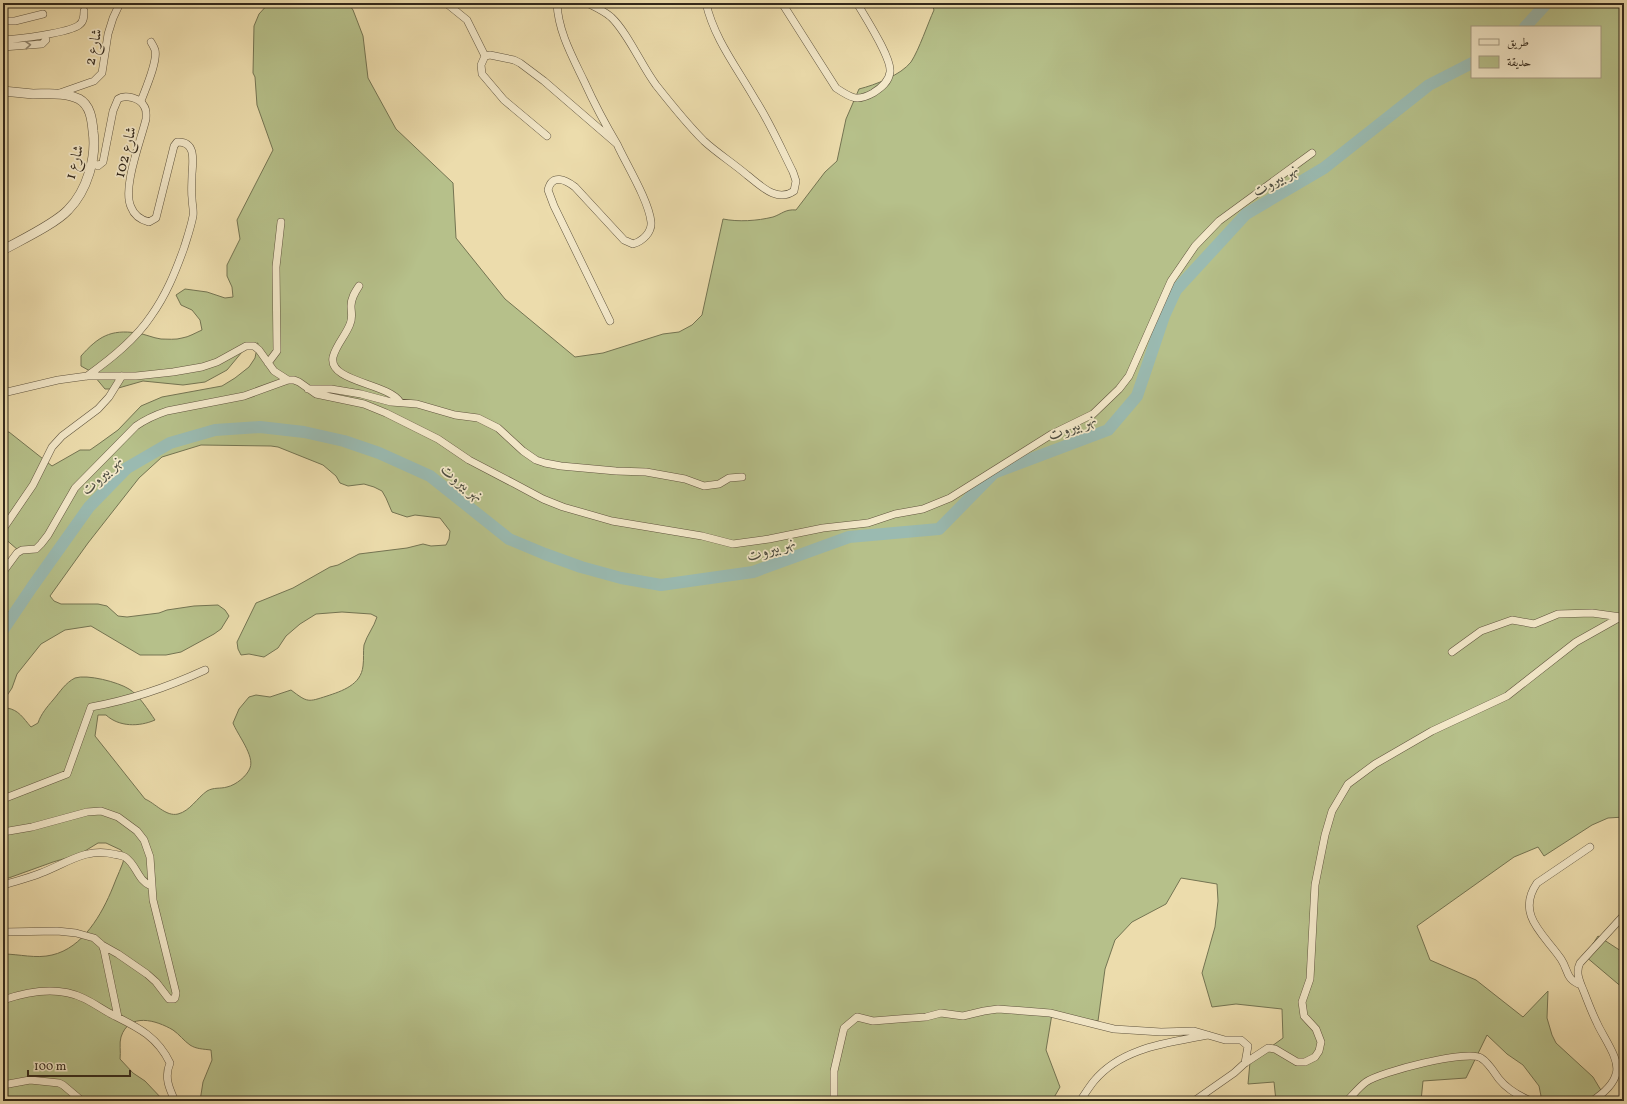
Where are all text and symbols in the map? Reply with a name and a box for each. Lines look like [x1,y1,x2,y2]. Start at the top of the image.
legend [1471,26,1601,78]
street label: شارع 2 [80,27,110,68]
text: طريق [1507,35,1529,51]
one-way arrow [25,41,31,50]
text: حديقة [1507,55,1531,71]
street label: شارع 102 [110,125,144,180]
street label: شارع 1 [61,143,91,182]
water label: نهر بيروت [1249,158,1303,203]
water label: نهر بيروت [1045,409,1100,447]
water label: نهر بيروت [77,450,128,501]
water label: نهر بيروت [435,460,488,508]
water label: نهر بيروت [744,532,799,568]
scale bar [28,1052,130,1078]
text: 100 m [34,1059,67,1075]

